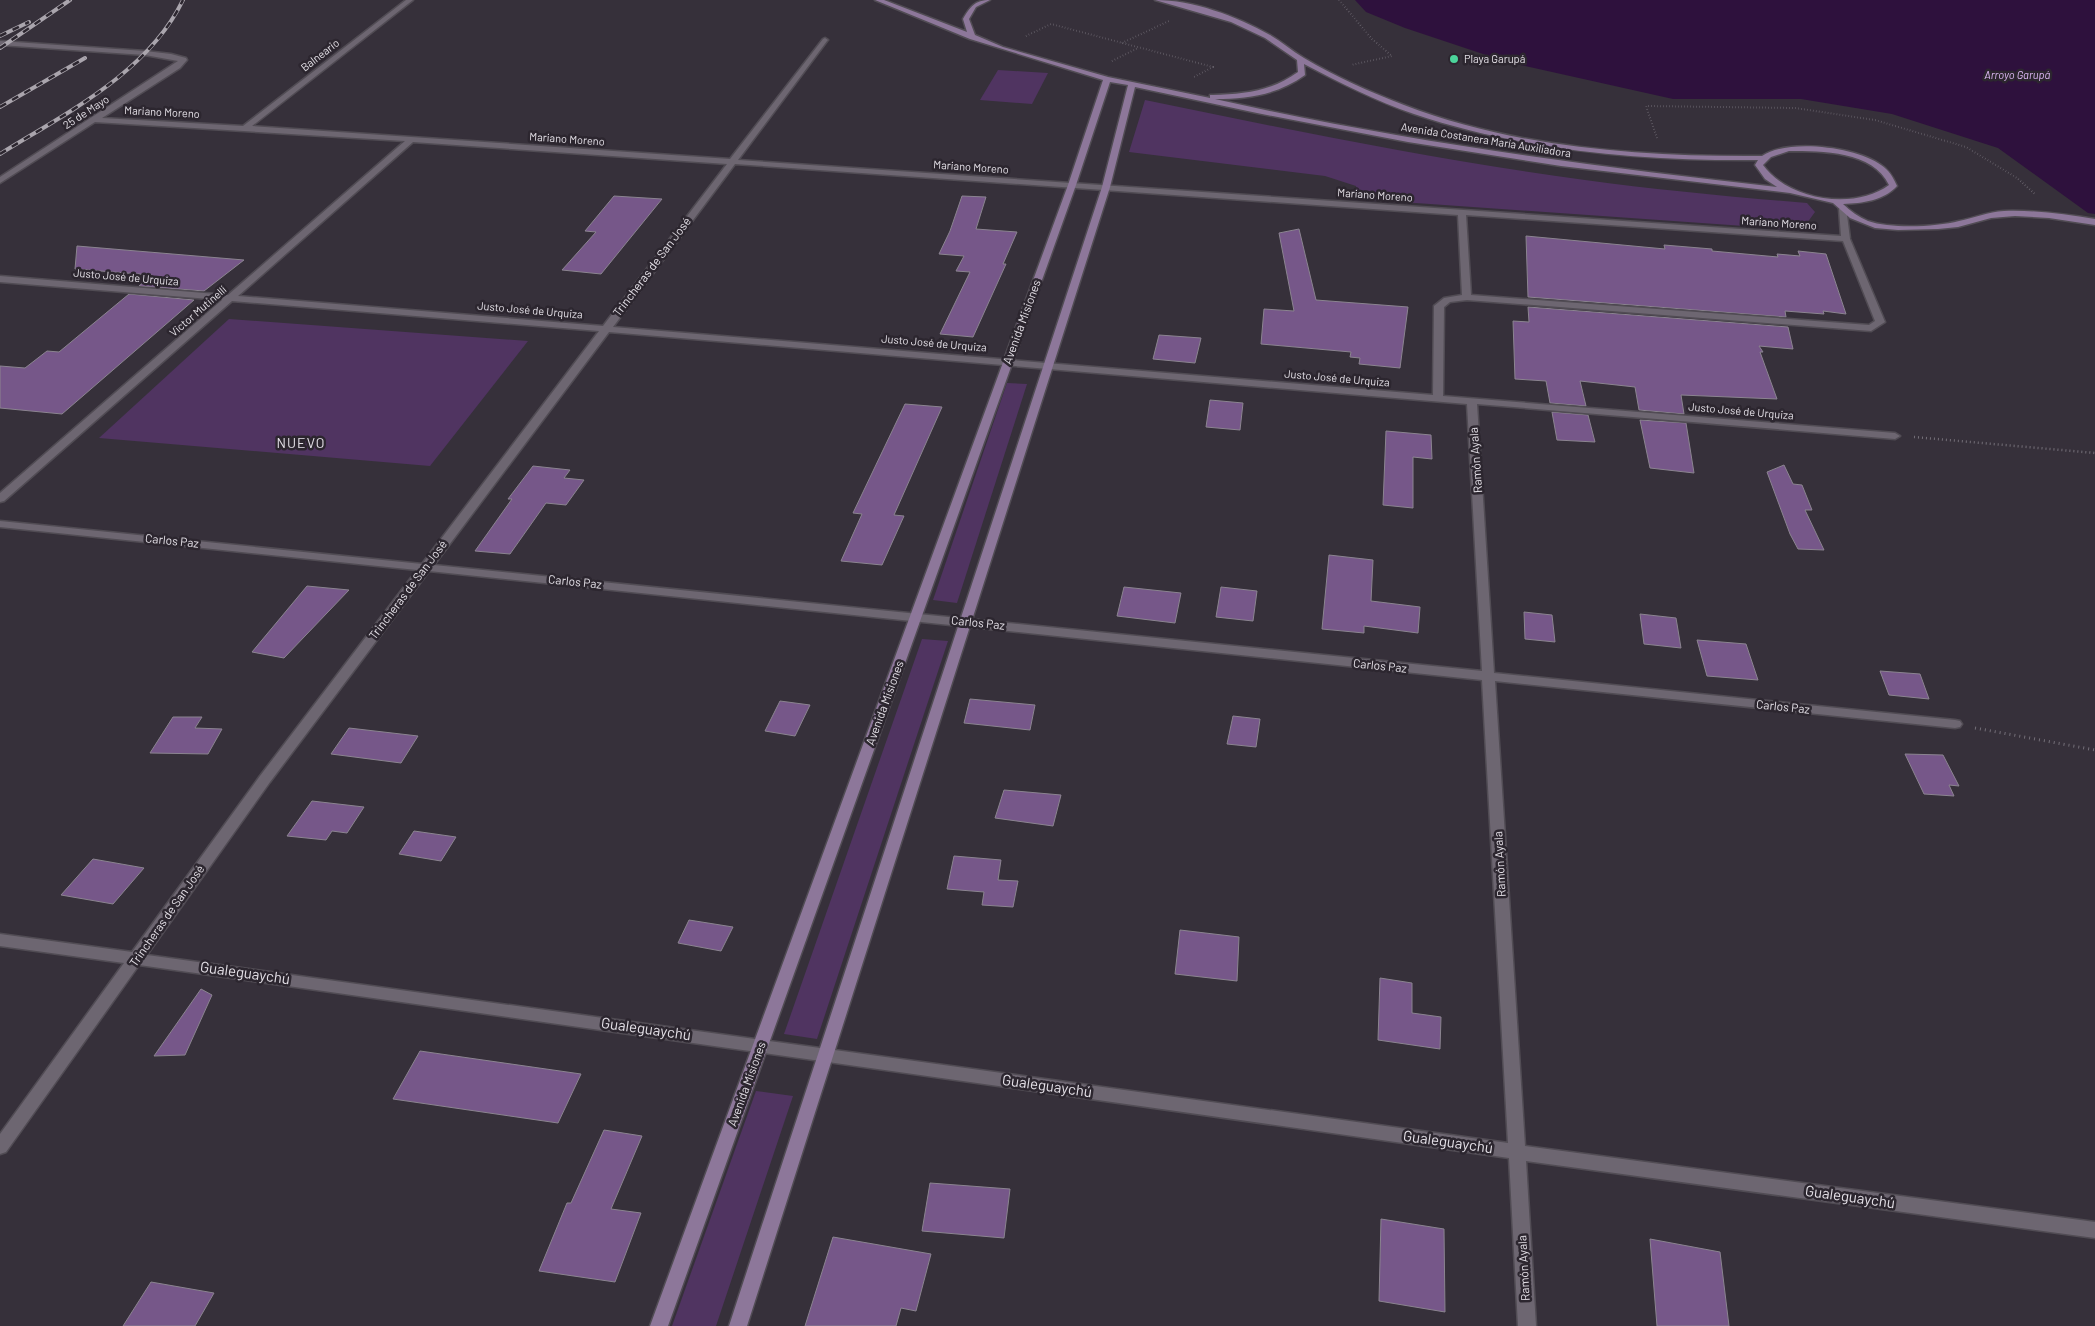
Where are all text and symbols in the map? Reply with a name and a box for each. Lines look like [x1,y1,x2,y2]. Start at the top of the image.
street label: Balneario [298,36,341,74]
place label: Playa Garupá [1464,52,1525,65]
marker: Playa Garupá [1448,53,1460,65]
water label: Arroyo Garupá [1984,68,2050,81]
street label: 25 de Mayo [60,92,111,131]
street label: Mariano Moreno [124,103,200,120]
street label: Avenida Costanera María Auxiliadora [1400,120,1572,159]
street label: Mariano Moreno [529,129,605,148]
street label: Mariano Moreno [933,157,1009,176]
street label: Mariano Moreno [1337,185,1413,204]
street label: Mariano Moreno [1741,213,1817,232]
street label: Trincheras de San José [609,214,693,319]
street label: Justo José de Urquiza [73,265,179,288]
street label: Avenida Misiones [999,277,1043,366]
street label: Victor Mutinelli [167,282,229,339]
street label: Justo José de Urquiza [477,298,583,321]
street label: Justo José de Urquiza [881,331,987,354]
street label: Justo José de Urquiza [1284,366,1390,389]
street label: Justo José de Urquiza [1688,399,1794,422]
street label: Ramón Ayala [1466,427,1484,493]
district label: NUEVO [277,434,325,451]
street label: Carlos Paz [145,530,200,550]
street label: Trincheras de San José [365,537,449,642]
street label: Carlos Paz [548,571,603,591]
street label: Carlos Paz [951,612,1006,632]
street label: Carlos Paz [1353,655,1408,675]
street label: Avenida Misiones [862,658,906,747]
street label: Carlos Paz [1756,696,1811,716]
street label: Ramón Ayala [1490,831,1508,897]
street label: Trincheras de San José [126,862,207,969]
street label: Gualeguaychú [199,957,291,987]
street label: Gualeguaychú [600,1013,692,1043]
street label: Avenida Misiones [724,1039,768,1128]
street label: Gualeguaychú [1001,1070,1093,1100]
street label: Gualeguaychú [1402,1126,1494,1156]
street label: Gualeguaychú [1804,1181,1896,1211]
street label: Ramón Ayala [1514,1235,1532,1301]

